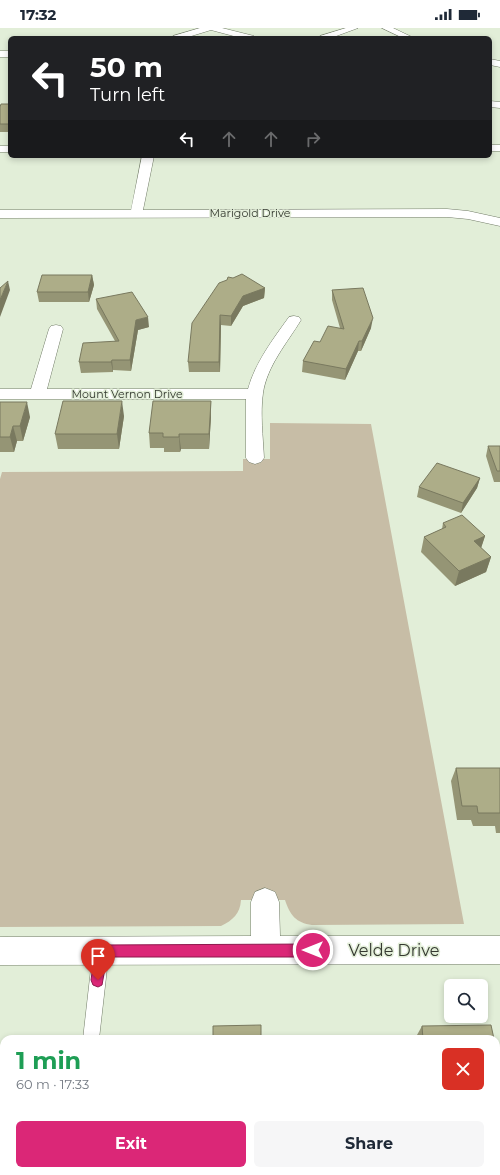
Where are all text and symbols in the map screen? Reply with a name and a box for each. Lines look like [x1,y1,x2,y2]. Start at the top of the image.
text: 17:32 [20,5,56,24]
text: 50 m [90,50,163,84]
icon: left [24,52,76,104]
text: Turn left [90,84,165,106]
icon: left [176,128,198,150]
icon: ahead [218,128,240,150]
icon: ahead [260,128,282,150]
icon: right [302,128,324,150]
street label: Marigold Drive [210,206,291,220]
street label: Mount Vernon Drive [71,387,183,401]
position arrow [292,929,334,971]
pin [81,939,115,980]
street label: Velde Drive [349,941,439,960]
icon: arrive [87,945,109,967]
map controls [444,979,488,1023]
button: search [444,979,488,1023]
text: 1 min [16,1046,81,1075]
button: close [442,1048,484,1090]
text: 60 m · 17:33 [16,1076,89,1092]
button: Exit [16,1121,246,1167]
button: Share [254,1121,484,1167]

